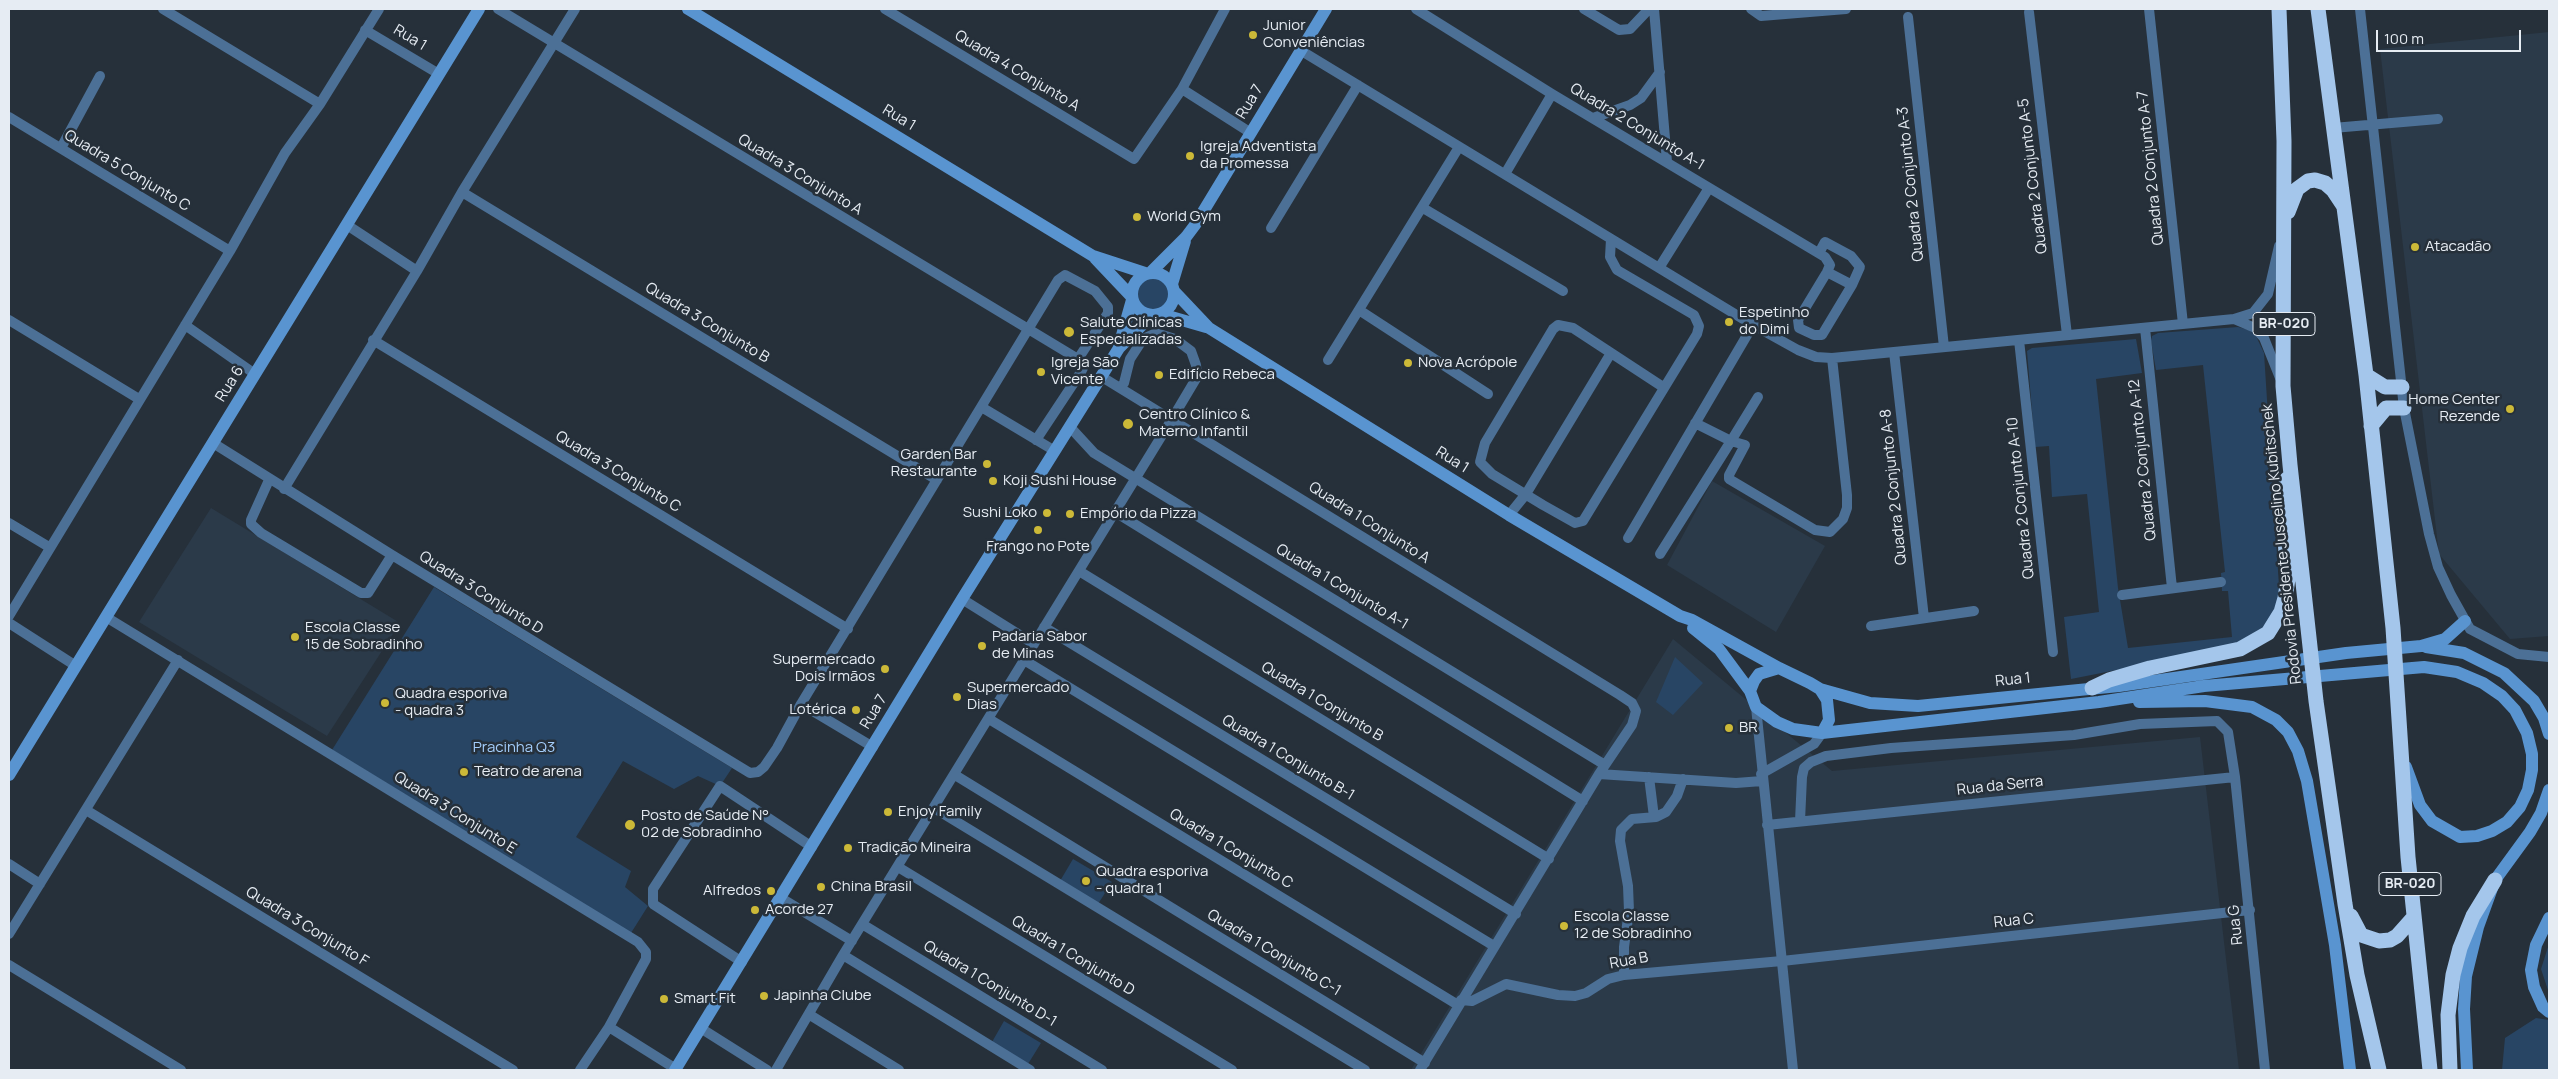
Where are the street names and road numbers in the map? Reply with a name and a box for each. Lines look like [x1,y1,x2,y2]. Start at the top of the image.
street label: Rua 1 [390,21,430,55]
street label: Quadra 4 Conjunto A [951,27,1083,115]
street label: Quadra 2 Conjunto A-1 [1566,80,1708,174]
street label: Rua 7 [1233,81,1267,123]
street label: Quadra 2 Conjunto A-7 [2134,90,2168,246]
street label: Quadra 2 Conjunto A-5 [2015,97,2051,255]
street label: Rua 1 [879,101,919,135]
street label: Quadra 2 Conjunto A-3 [1894,106,1928,262]
street label: Quadra 5 Conjunto C [61,126,193,216]
street label: Quadra 3 Conjunto A [735,131,865,219]
street label: Quadra 3 Conjunto B [642,279,772,367]
road number: BR-020 [2253,312,2315,336]
street label: Rua 6 [212,363,248,405]
street label: Quadra 2 Conjunto A-12 [2126,378,2160,542]
street label: Rodovia Presidente Juscelino Kubitschek [2258,403,2306,685]
street label: Quadra 2 Conjunto A-8 [1877,408,1911,566]
street label: Quadra 2 Conjunto A-10 [2004,416,2038,580]
street label: Quadra 3 Conjunto C [552,427,684,517]
street label: Rua 1 [1432,443,1472,477]
street label: Quadra 1 Conjunto A [1305,478,1433,568]
street label: Quadra 1 Conjunto A-1 [1273,540,1411,634]
street label: Quadra 3 Conjunto D [416,548,546,638]
street label: Quadra 1 Conjunto B [1258,658,1386,746]
street label: Rua 1 [1994,669,2032,691]
street label: Rua 7 [857,691,891,733]
street label: Quadra 1 Conjunto B-1 [1219,711,1357,805]
street label: Quadra 3 Conjunto E [390,768,520,858]
street label: Rua da Serra [1956,773,2044,799]
street label: Quadra 1 Conjunto C [1166,805,1296,893]
road number: BR-020 [2379,872,2441,896]
street label: Quadra 3 Conjunto F [242,883,372,971]
street label: Rua G [2225,904,2247,946]
street label: Quadra 1 Conjunto C-1 [1204,906,1344,1000]
street label: Rua C [1993,910,2035,932]
street label: Quadra 1 Conjunto D [1008,912,1138,1000]
street label: Quadra 1 Conjunto D-1 [920,937,1060,1031]
street label: Rua B [1608,949,1650,973]

